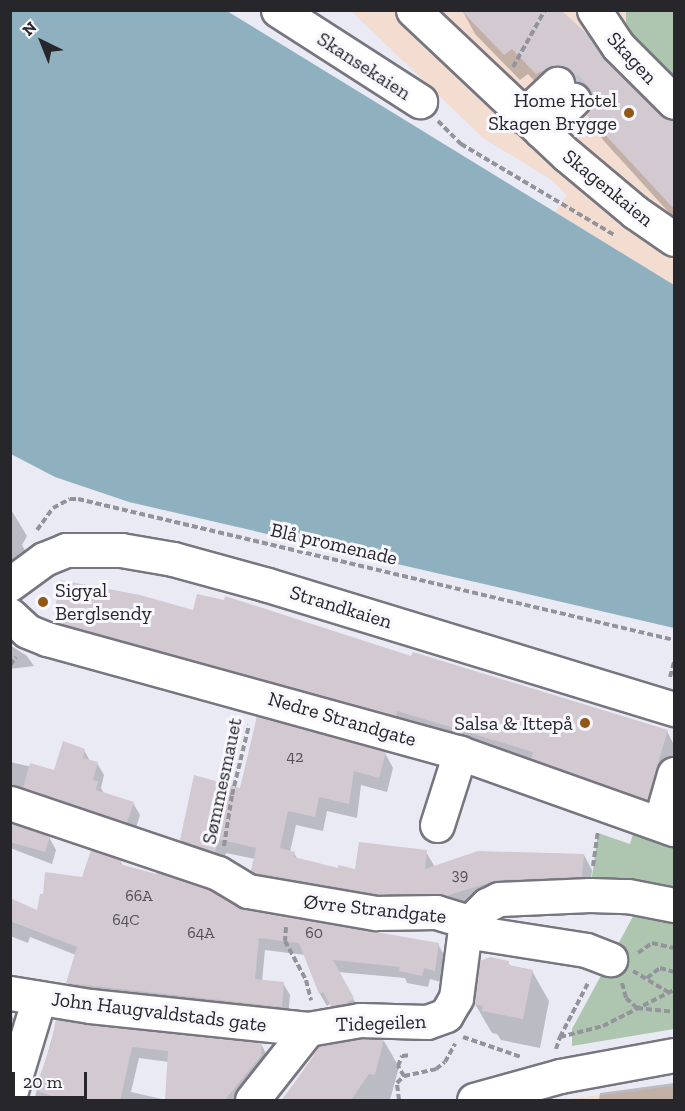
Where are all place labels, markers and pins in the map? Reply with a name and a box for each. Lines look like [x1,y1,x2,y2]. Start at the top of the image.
place label: Home Hotel Skagen Brygge [488,89,617,136]
marker: Home Hotel Skagen Brygge [622,106,636,120]
place label: Sigyal Berglsendy [55,578,152,625]
marker: Sigyal Berglsendy [36,595,50,609]
place label: Salsa & Ittepå [454,711,573,735]
marker: Salsa & Ittepå [578,716,592,730]

